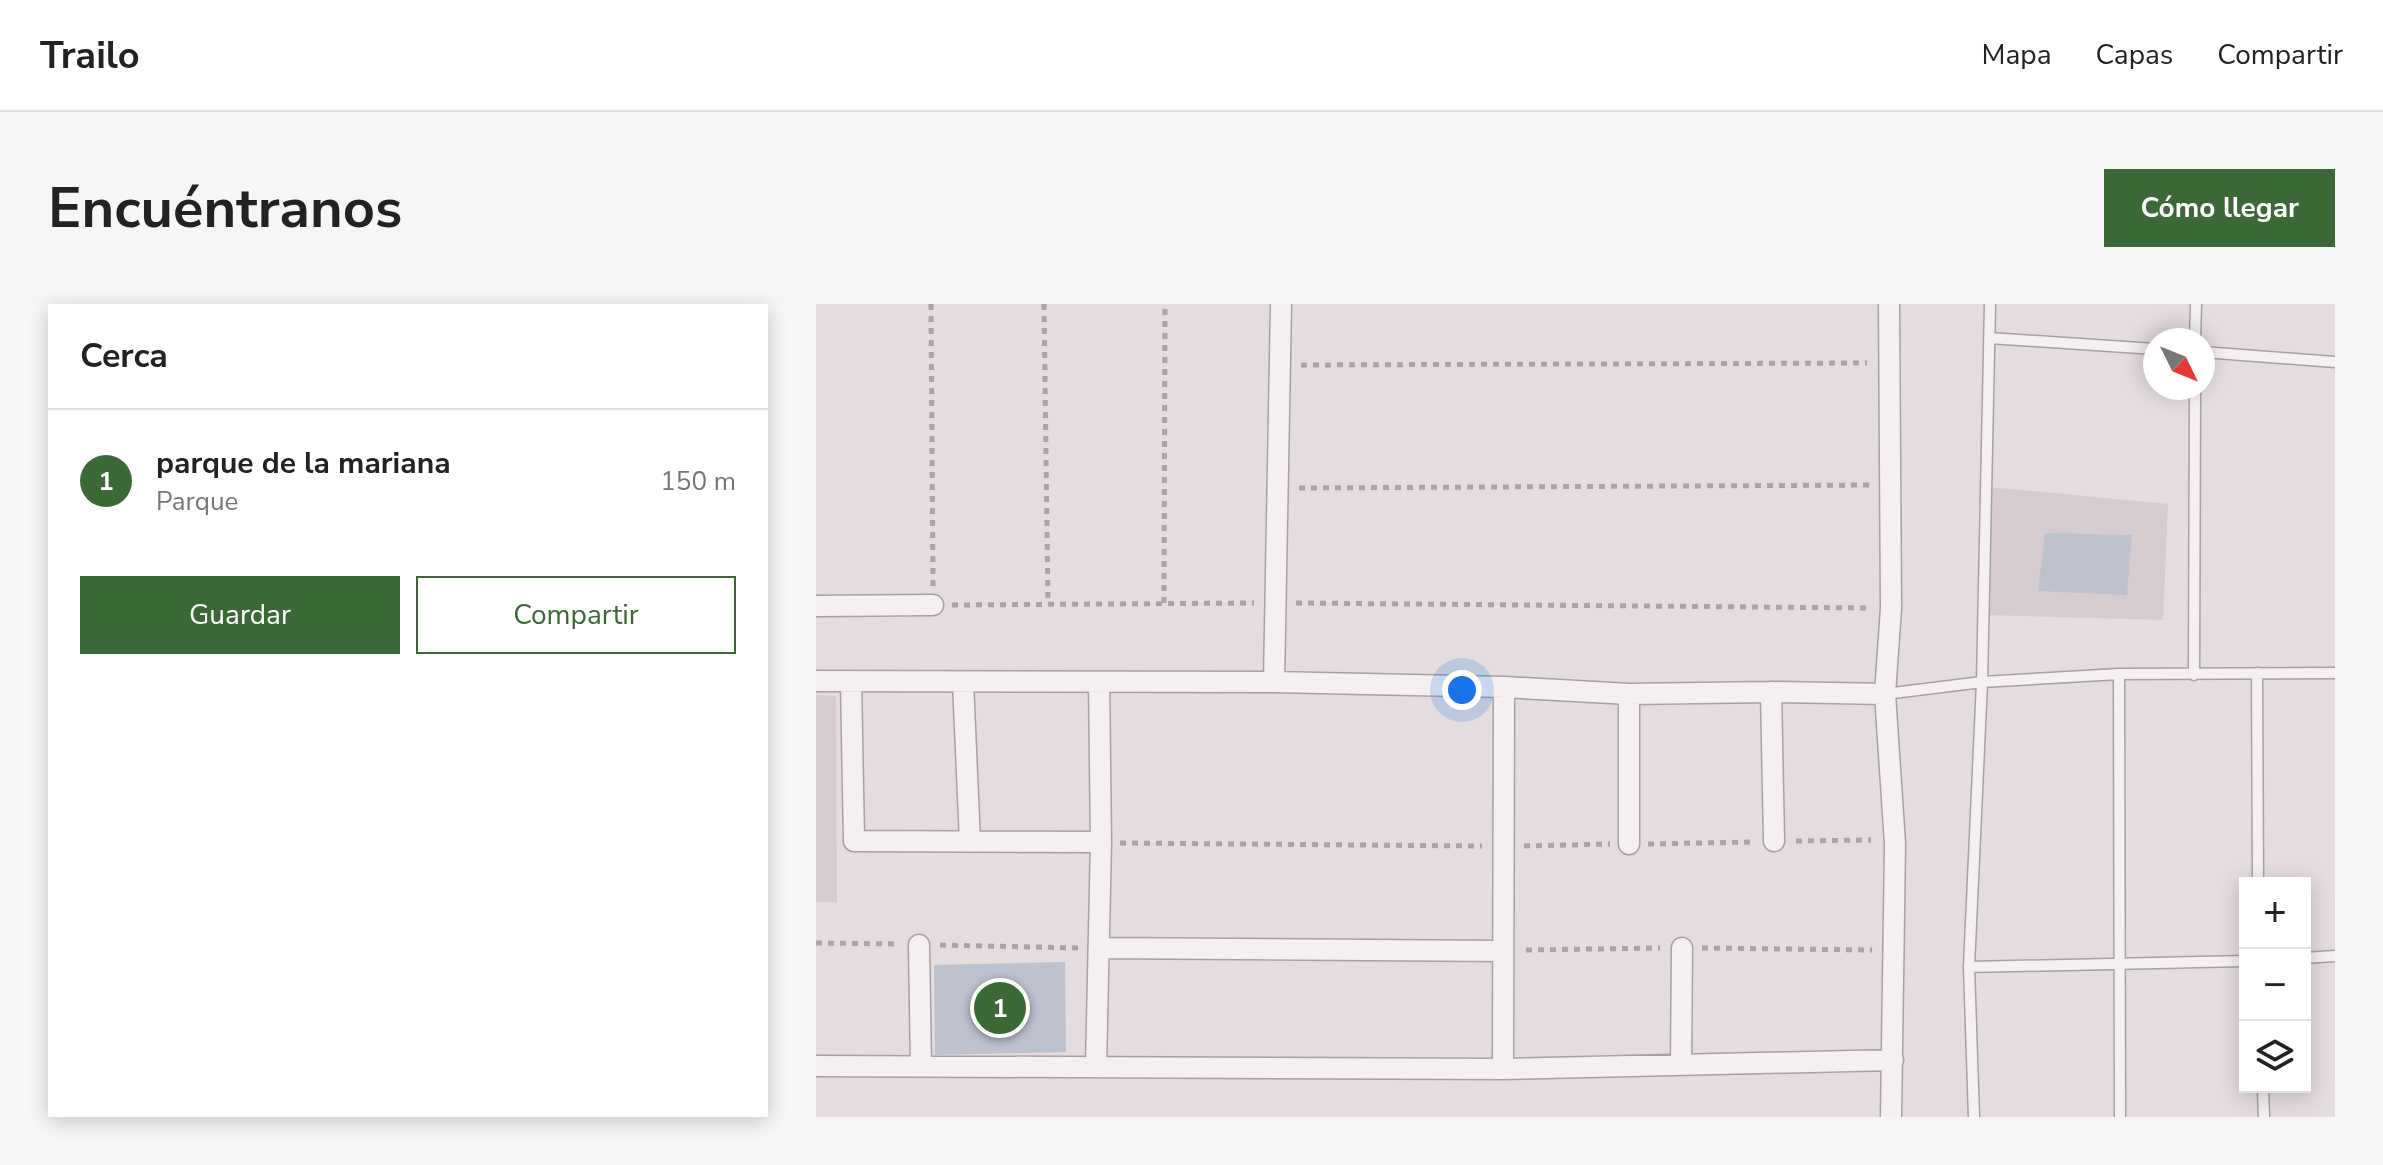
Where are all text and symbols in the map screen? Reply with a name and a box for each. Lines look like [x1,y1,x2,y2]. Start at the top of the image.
text: Trailo [40,30,140,81]
text: Mapa [1982,36,2051,74]
text: Capas [2095,36,2173,74]
text: Compartir [2217,36,2343,74]
button: Cómo llegar [2104,169,2335,247]
text: Encuéntranos [48,170,402,247]
north arrow [2143,328,2215,400]
text: Cerca [80,333,168,379]
text: parque de la mariana [156,443,451,484]
text: 1 [98,464,114,499]
text: 150 m [660,464,736,499]
text: Parque [156,484,238,519]
button: Guardar [80,576,400,654]
button: Compartir [416,576,736,654]
your location [1442,670,1482,710]
map controls [2239,877,2311,1093]
button: + [2239,877,2311,949]
button: − [2239,949,2311,1021]
pin: 1 [974,978,1026,1038]
button: layers [2239,1021,2311,1093]

